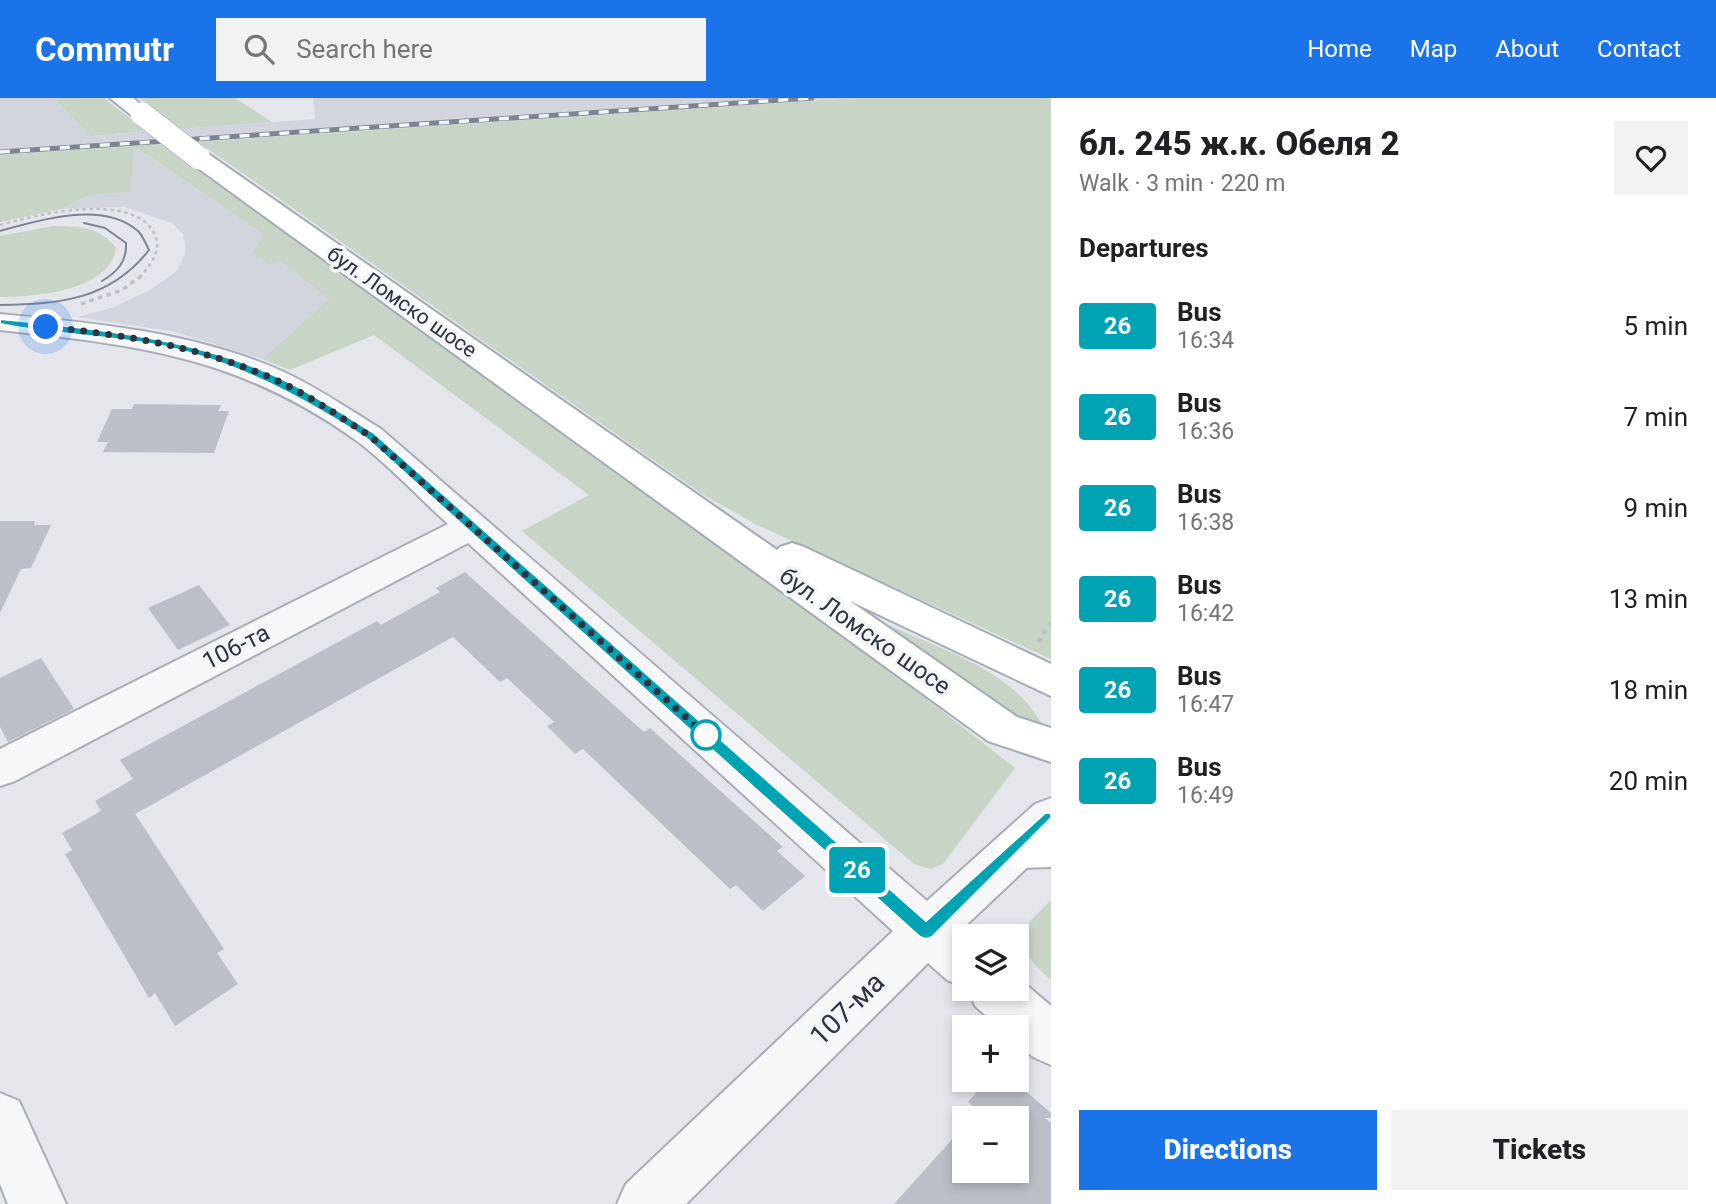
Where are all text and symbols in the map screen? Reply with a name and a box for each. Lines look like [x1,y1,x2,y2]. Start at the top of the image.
search box [216,18,706,81]
text: Commutr [35,30,174,69]
icon: search [240,30,278,68]
text: Search here [296,34,433,64]
text: Home [1307,35,1372,63]
text: Map [1410,35,1457,63]
text: About [1495,35,1559,63]
text: Contact [1597,35,1681,63]
button: heart [1614,121,1688,195]
text: бл. 245 ж.к. Обеля 2 [1079,124,1399,163]
text: Walk · 3 min · 220 m [1079,170,1285,197]
text: Departures [1079,233,1209,263]
street label: бул. Ломско шосе [323,241,481,363]
text: Bus [1177,297,1222,327]
your location [28,309,63,344]
text: 5 min [1623,311,1688,341]
text: 26 [1104,312,1131,340]
text: 16:34 [1177,327,1234,354]
text: Bus [1177,388,1222,418]
text: 7 min [1623,402,1688,432]
text: 26 [1104,403,1131,431]
text: 16:36 [1177,418,1234,445]
text: Bus [1177,479,1222,509]
text: 9 min [1623,493,1688,523]
text: 26 [1104,494,1131,522]
text: 16:38 [1177,509,1234,536]
street label: бул. Ломско шосе [774,562,956,700]
text: Bus [1177,570,1222,600]
text: 13 min [1609,584,1688,614]
text: 26 [1104,585,1131,613]
text: 16:42 [1177,600,1234,627]
street label: 106-та [198,618,274,676]
text: Bus [1177,661,1222,691]
text: 18 min [1609,675,1688,705]
text: 26 [1104,676,1131,704]
text: 16:47 [1177,691,1234,718]
unlabelled marker [691,720,721,750]
text: Bus [1177,752,1222,782]
text: 20 min [1609,766,1688,796]
text: 26 [1104,767,1131,795]
text: 16:49 [1177,782,1234,809]
line badge: 26 [826,847,888,893]
text: 26 [843,856,871,884]
map controls [952,924,1029,1183]
button: layers [952,924,1029,1001]
street label: 107-ма [803,966,891,1052]
button: + [952,1015,1029,1092]
button: − [952,1106,1029,1183]
button: Directions [1079,1110,1377,1190]
button: Tickets [1391,1110,1688,1190]

